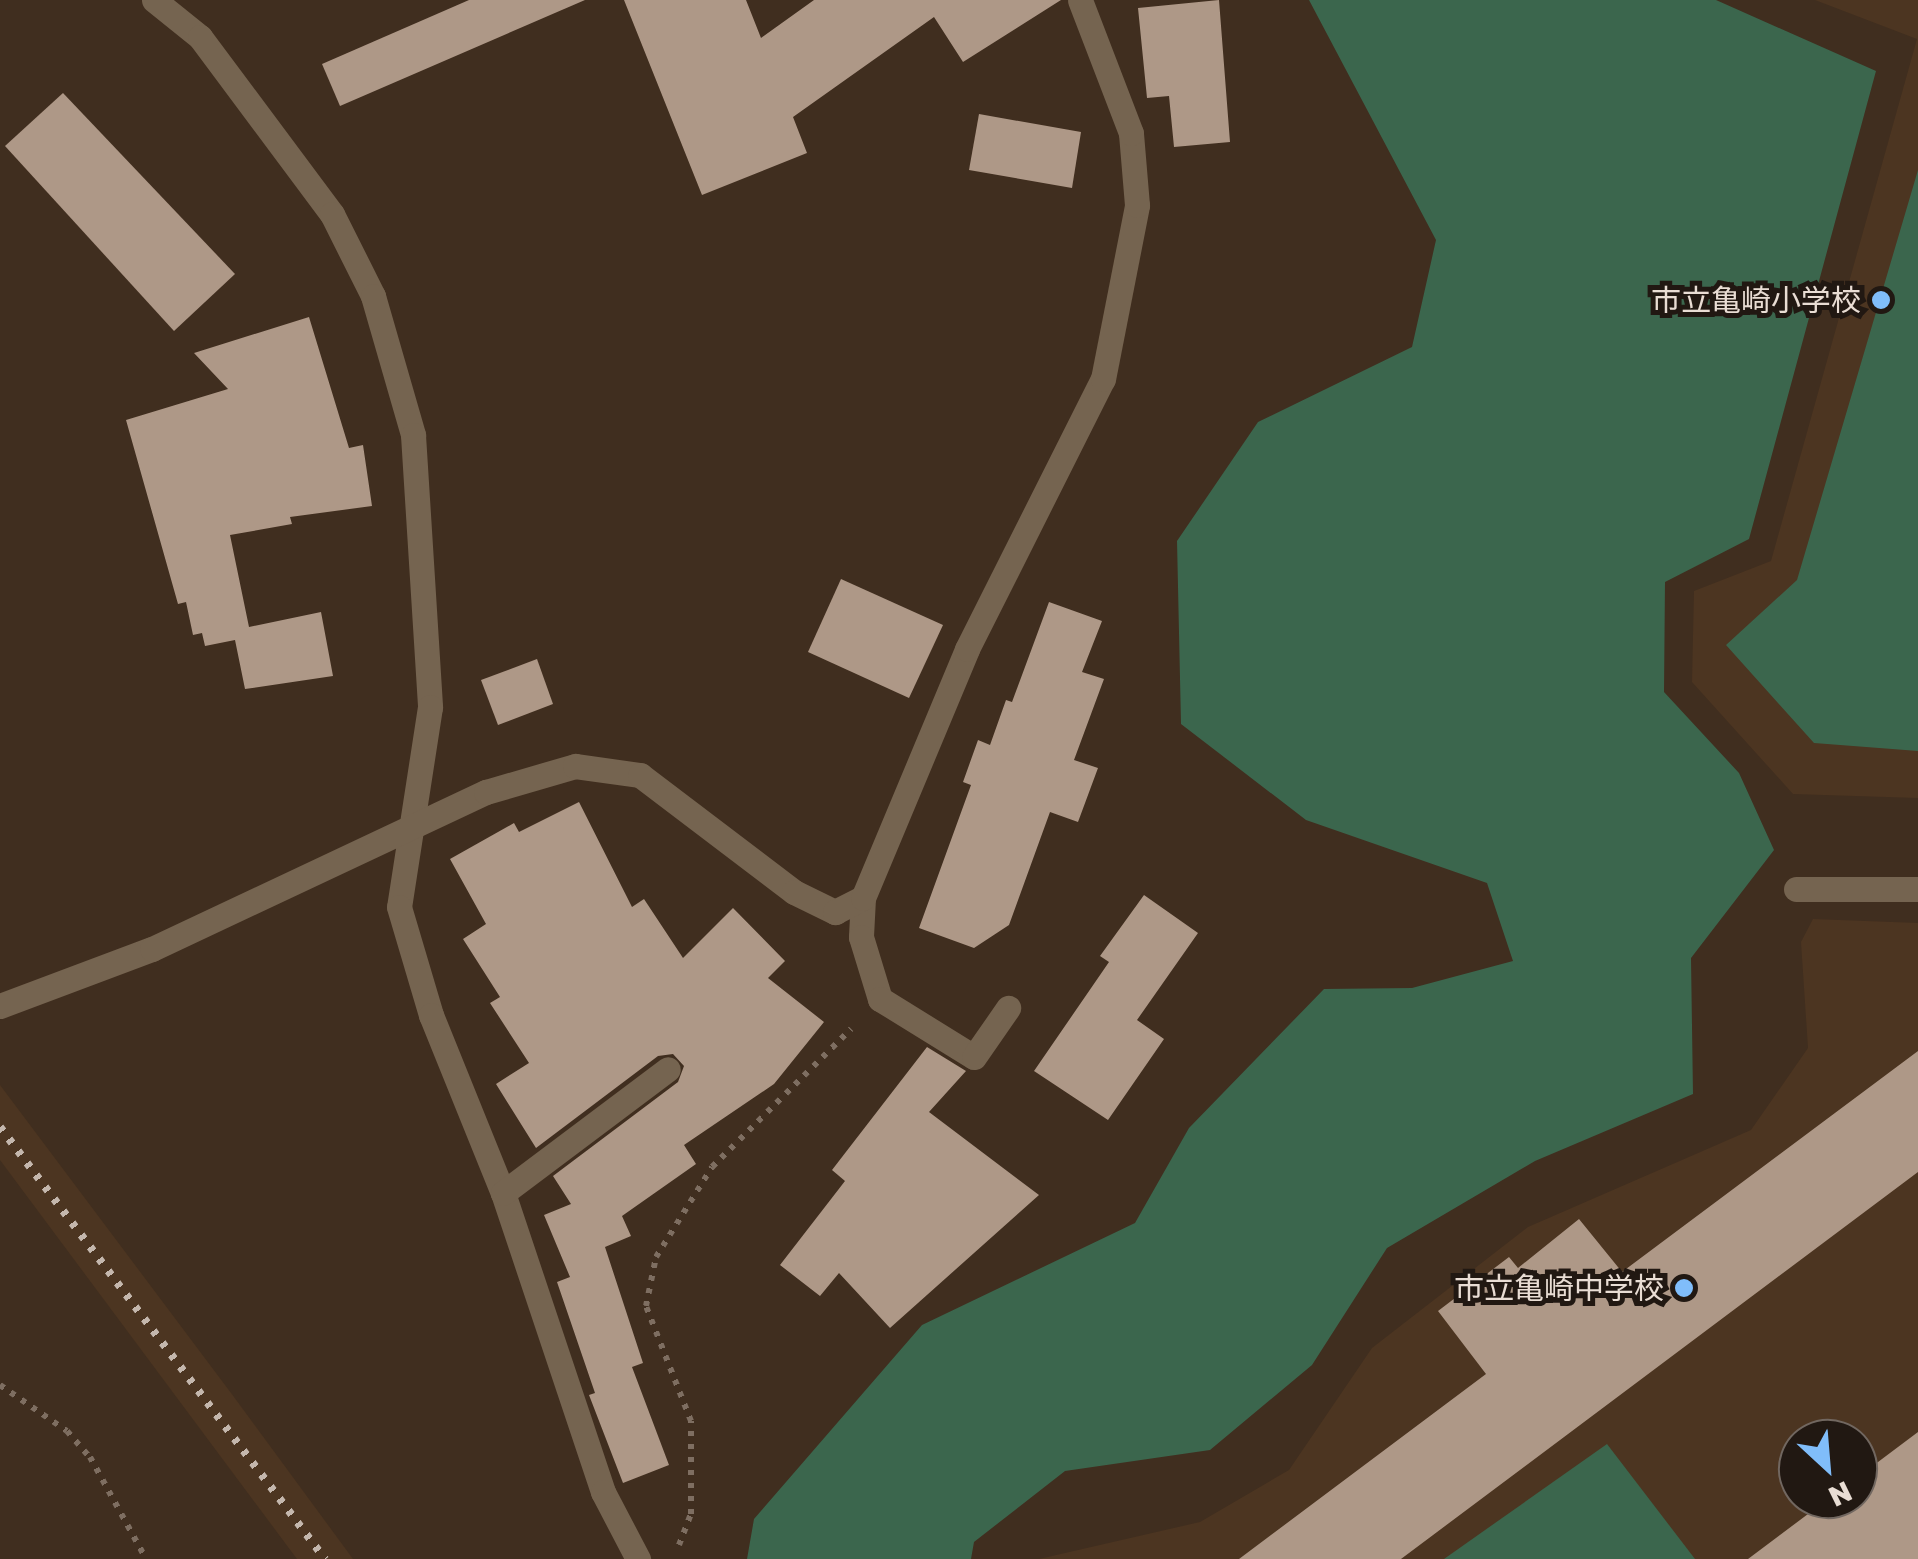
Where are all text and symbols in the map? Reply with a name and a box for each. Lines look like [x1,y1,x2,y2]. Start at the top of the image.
place label: 市立亀崎小学校 [1651,282,1861,318]
marker: 市立亀崎小学校 [1870,289,1892,311]
place label: 市立亀崎中学校 [1454,1270,1664,1306]
marker: 市立亀崎中学校 [1673,1277,1695,1299]
north arrow [1778,1419,1878,1519]
text: N [1824,1475,1857,1514]

